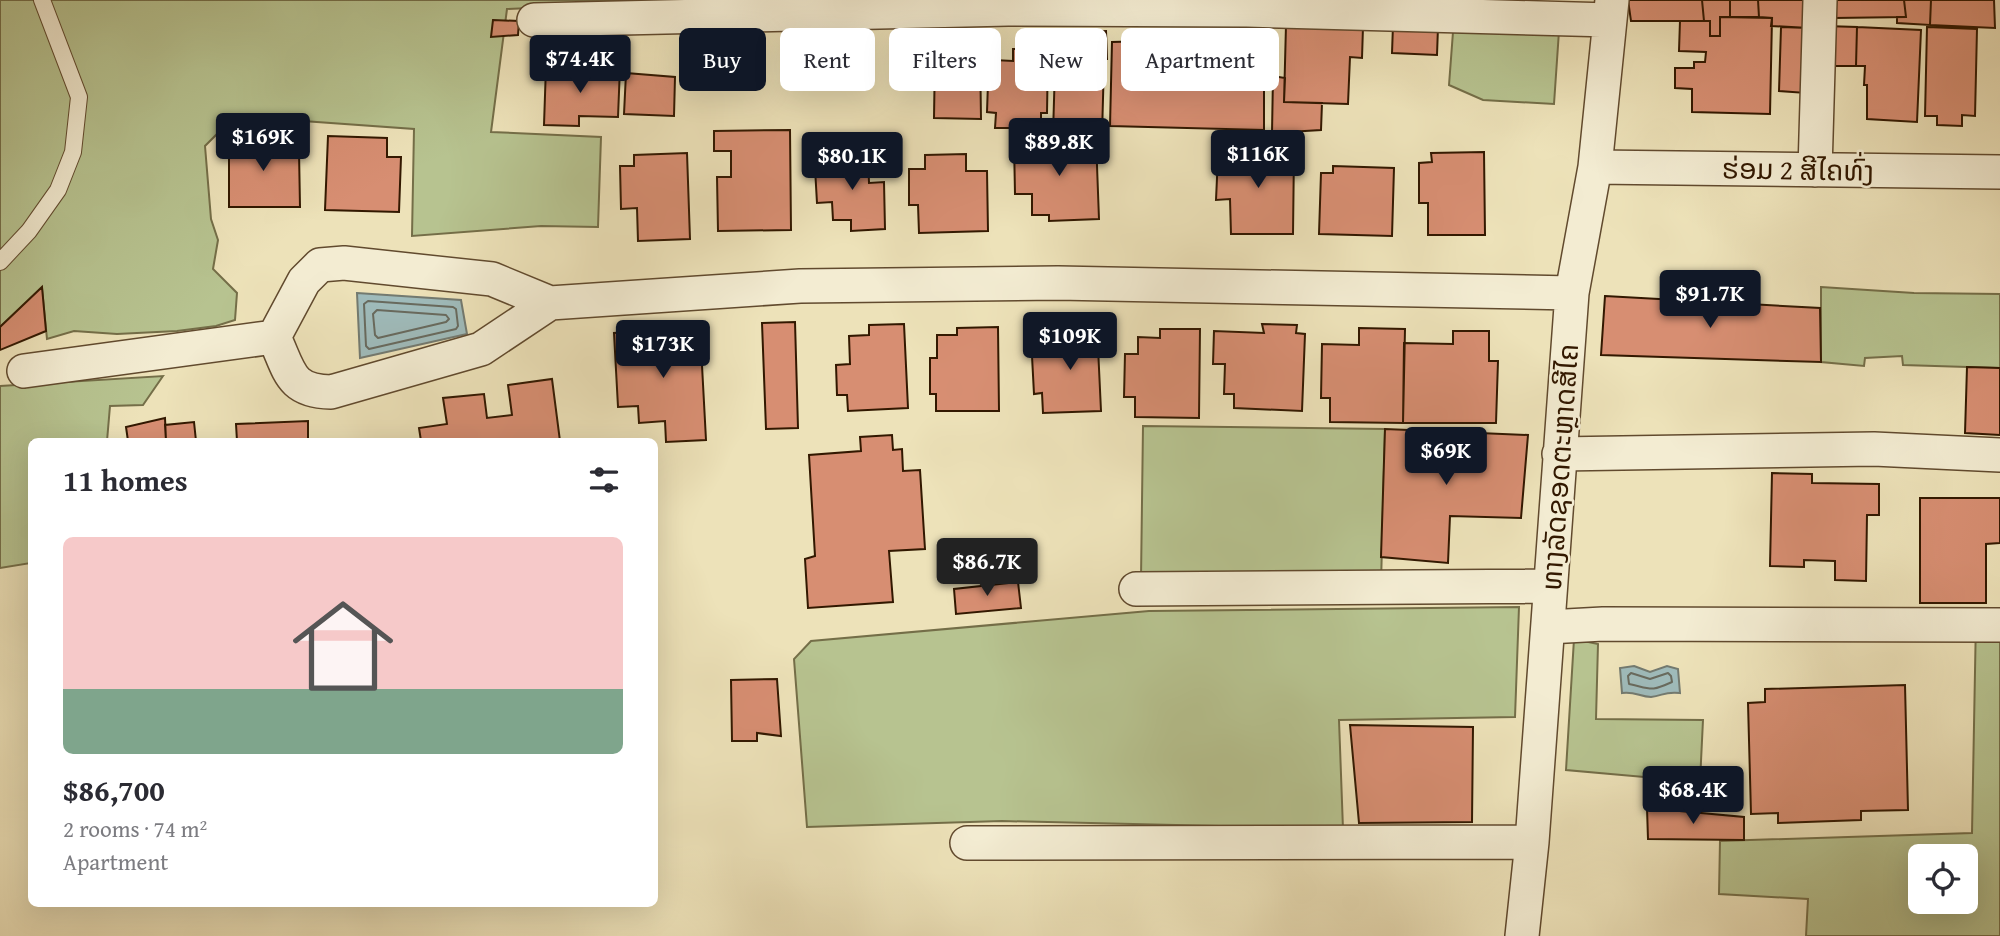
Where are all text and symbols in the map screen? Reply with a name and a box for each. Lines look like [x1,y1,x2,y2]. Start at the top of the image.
chip: Buy [679,28,766,91]
chip: Rent [780,28,875,91]
chip: Filters [889,28,1001,91]
chip: New [1015,28,1107,91]
chip: Apartment [1121,28,1279,91]
pin: $74.4K [523,36,637,95]
text: $74.4K [546,41,614,74]
pin: $169K [214,114,312,173]
pin: $89.8K [1002,118,1116,178]
text: $169K [232,119,294,152]
text: $89.8K [1025,124,1093,157]
pin: $116K [1209,130,1307,190]
pin: $80.1K [795,132,909,192]
text: $116K [1227,136,1289,169]
text: $80.1K [818,138,886,171]
street label: ຮ່ອມ 2 ສີໄຄທົ່ງ [1722,147,1874,191]
pin: $91.7K [1653,270,1767,330]
text: $91.7K [1676,276,1744,309]
pin: $109K [1021,312,1119,372]
text: $109K [1039,318,1101,351]
pin: $173K [614,320,712,380]
text: $173K [632,326,694,359]
street label: ທາງລັດຊອດຕະຫຼາດສີໄຄ [1530,342,1588,592]
pin: $69K [1405,428,1487,487]
text: $69K [1421,433,1471,466]
text: 11 homes [63,458,188,502]
icon: filters [585,461,623,499]
pin: $86.7K [930,538,1044,598]
text: $86.7K [953,544,1021,577]
icon: home [280,583,406,709]
pin: $68.4K [1636,766,1750,826]
text: $86,700 [63,768,165,812]
text: $68.4K [1659,772,1727,805]
text: 2 rooms · 74 m² [63,812,207,845]
map controls [1908,844,1978,914]
button: locate [1908,844,1978,914]
text: Apartment [63,845,168,878]

